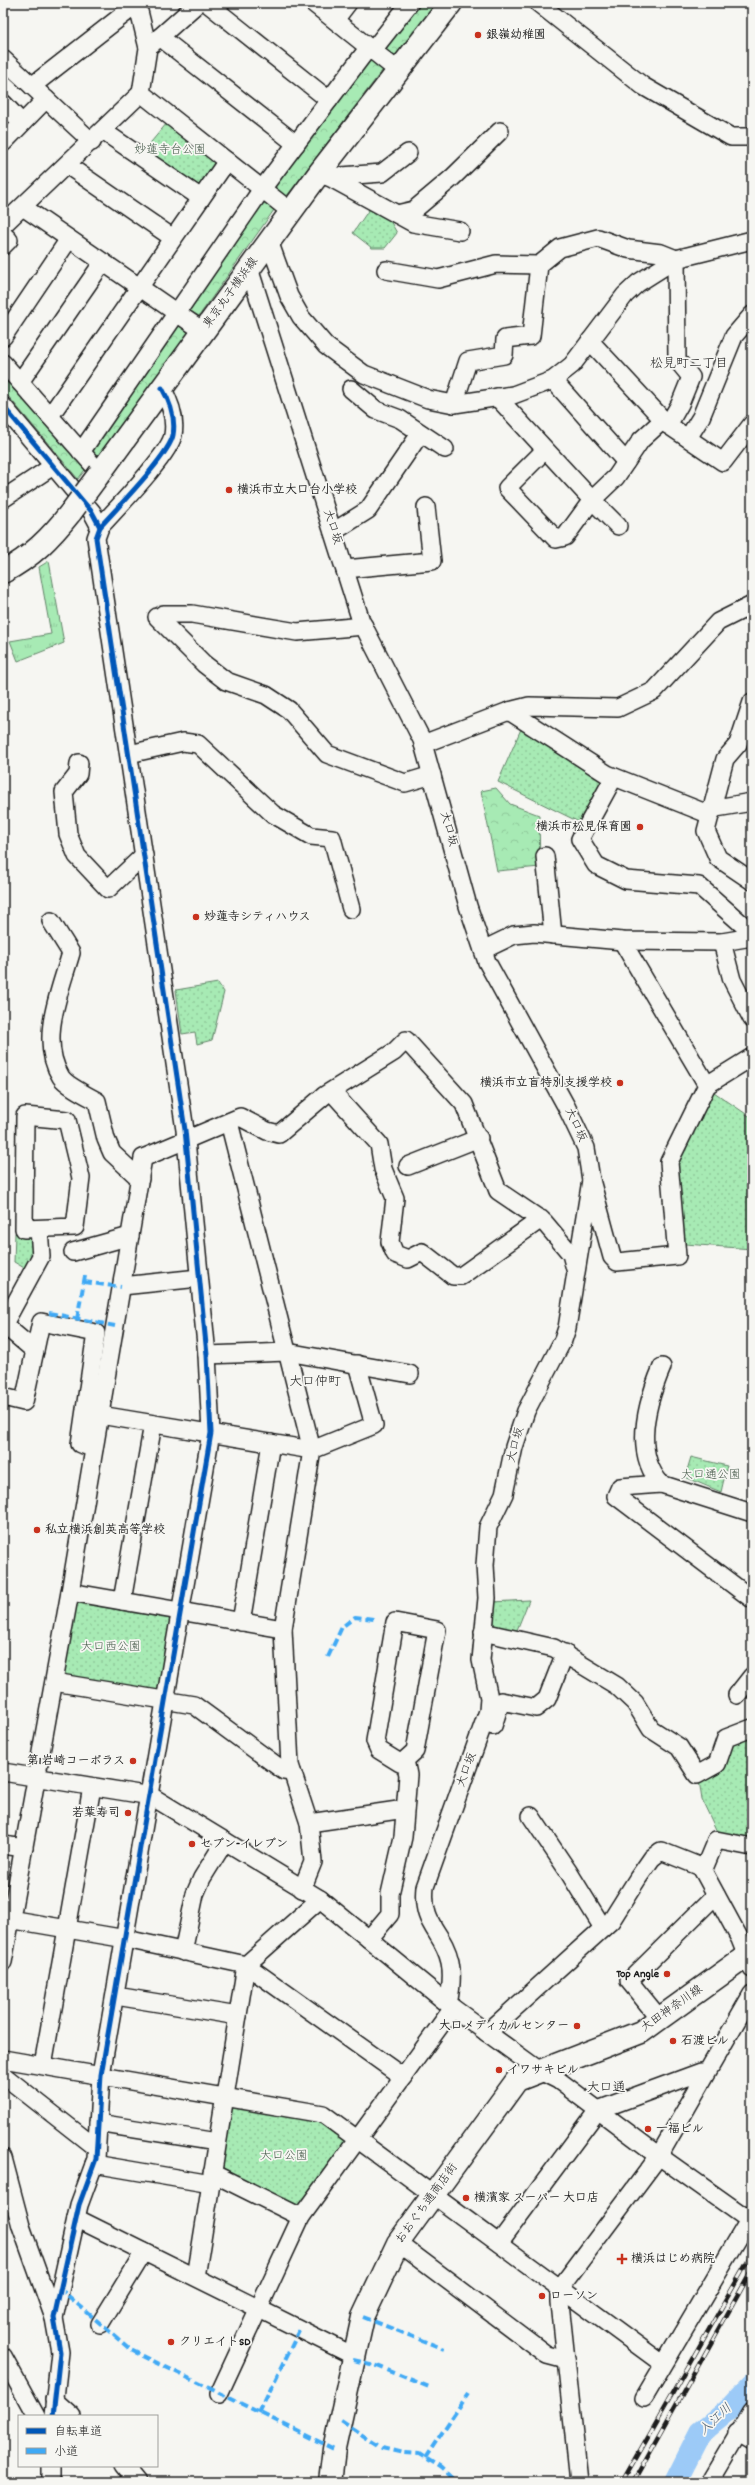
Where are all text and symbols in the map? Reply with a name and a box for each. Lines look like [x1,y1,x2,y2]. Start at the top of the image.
place label: 銀嶺幼稚園 [486,27,546,44]
marker: 銀嶺幼稚園 [473,30,483,40]
park label: 妙蓮寺台公園 [134,142,206,159]
street label: 東京丸子横浜線 [199,254,263,332]
district label: 松見町二丁目 [650,355,728,374]
place label: 横浜市立大口台小学校 [237,482,357,499]
marker: 横浜市立大口台小学校 [224,485,234,495]
street label: 大口坂 [318,507,346,547]
street label: 大口坂 [435,809,461,849]
place label: 横浜市松見保育園 [536,819,632,836]
marker: 横浜市松見保育園 [635,822,645,832]
place label: 妙蓮寺シティハウス [204,909,311,926]
marker: 妙蓮寺シティハウス [191,912,201,922]
place label: 横浜市立盲特別支援学校 [480,1075,612,1092]
marker: 横浜市立盲特別支援学校 [615,1078,625,1088]
street label: 大口坂 [560,1105,590,1145]
district label: 大口仲町 [289,1373,341,1392]
street label: 大口坂 [503,1425,529,1465]
park label: 大口通公園 [681,1467,741,1484]
place label: 私立横浜創英高等学校 [45,1522,165,1539]
marker: 私立横浜創英高等学校 [32,1525,42,1535]
park label: 大口西公園 [81,1639,141,1656]
street label: 大口坂 [453,1750,481,1790]
place label: 第1岩崎コーポラス [27,1753,125,1770]
marker: 第1岩崎コーポラス [128,1756,138,1766]
place label: 若葉寿司 [72,1805,120,1822]
marker: 若葉寿司 [123,1808,133,1818]
place label: セブン-イレブン [200,1836,288,1853]
marker: セブン-イレブン [187,1839,197,1849]
place label: Top Angle [616,1966,660,1983]
marker: Top Angle [662,1969,672,1979]
street label: 大田神奈川線 [638,1981,706,2037]
place label: 大口メディカルセンター [439,2018,569,2035]
marker: 大口メディカルセンター [572,2021,582,2031]
place label: 石渡ビル [681,2033,729,2050]
marker: 石渡ビル [668,2036,678,2046]
place label: イワサキビル [507,2062,579,2079]
marker: イワサキビル [494,2065,504,2075]
district label: 大口通 [586,2079,626,2098]
place label: 一福ビル [656,2121,704,2138]
marker: 一福ビル [643,2124,653,2134]
park label: 大口公園 [260,2148,308,2165]
street label: おおぐち通商店街 [392,2160,462,2248]
place label: 横濱家 スーパー 大口店 [474,2190,599,2207]
marker: 横濱家 スーパー 大口店 [461,2193,471,2203]
place label: 横浜はじめ病院 [631,2251,715,2268]
marker: 横浜はじめ病院 [616,2253,628,2265]
place label: ローソン [550,2288,598,2305]
marker: ローソン [537,2291,547,2301]
place label: クリエイトSD [179,2334,251,2351]
marker: クリエイトSD [166,2337,176,2347]
water label: 入江川 [695,2400,737,2440]
legend [18,2415,158,2467]
text: 自転車道 [54,2424,102,2441]
text: 小道 [54,2444,78,2461]

